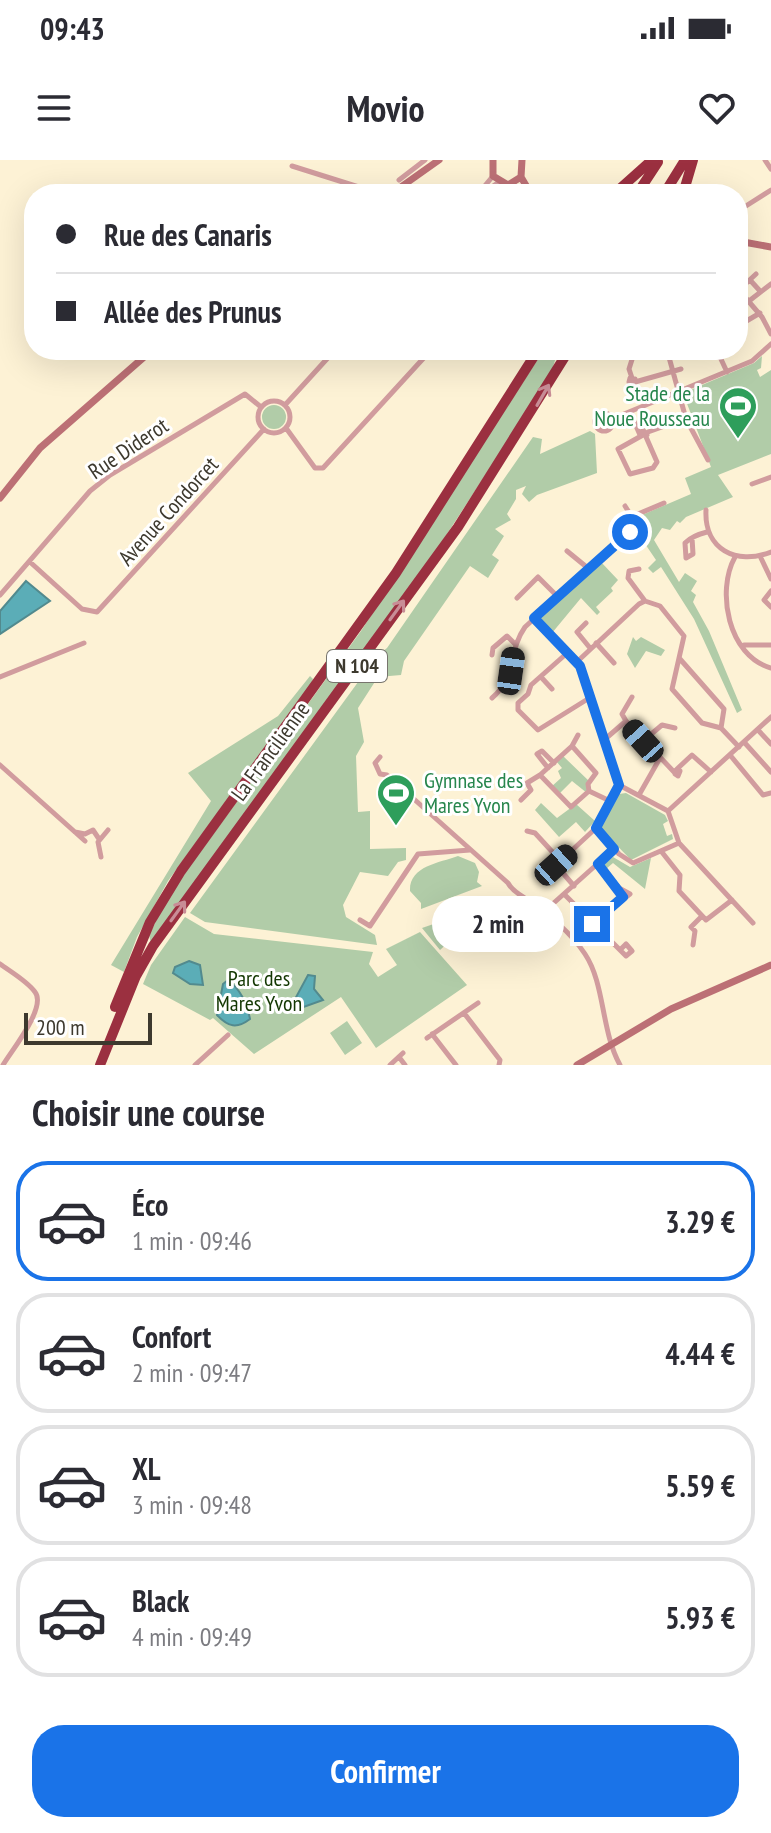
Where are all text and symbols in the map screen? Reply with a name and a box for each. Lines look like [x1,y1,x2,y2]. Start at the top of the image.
text: 09:43 [40,9,105,48]
text: Movio [346,85,425,132]
icon: menu [32,86,76,130]
icon: heart [695,86,739,130]
text: Rue des Canaris [104,215,272,254]
text: Allée des Prunus [104,292,281,331]
place label: Stade de la Noue Rousseau [594,379,710,432]
one-way arrow [535,384,551,407]
sports icon: Stade de la Noue Rousseau [717,385,759,440]
street label: Rue Diderot [83,411,173,485]
street label: Avenue Condorcet [112,451,224,571]
route start [612,514,648,550]
one-way arrow [389,600,405,622]
car [496,646,526,696]
road number: N 104 [327,650,387,682]
street label: La Francilienne [225,696,315,806]
car [618,715,668,767]
place label: Gymnase des Mares Yvon [424,766,523,819]
sports icon: Gymnase des Mares Yvon [375,772,417,827]
car [530,840,582,890]
callout: 2 min [432,896,564,952]
one-way arrow [169,901,186,922]
route end [574,906,610,942]
text: 2 min [472,907,524,940]
park label: Parc des Mares Yvon [216,964,302,1017]
scale bar [24,1009,152,1045]
text: 200 m [36,1013,85,1041]
text: Choisir une course [32,1089,265,1136]
icon: car [36,1185,108,1257]
text: Éco [132,1185,168,1224]
text: 3.29 € [665,1202,735,1241]
text: 1 min · 09:46 [132,1224,252,1257]
icon: car [36,1317,108,1389]
text: Confort [132,1317,211,1356]
text: 4.44 € [665,1334,735,1373]
text: 2 min · 09:47 [132,1356,252,1389]
icon: car [36,1449,108,1521]
text: XL [132,1449,161,1488]
text: 5.59 € [665,1466,735,1505]
text: 3 min · 09:48 [132,1488,252,1521]
icon: car [36,1581,108,1653]
text: Black [132,1581,189,1620]
text: 5.93 € [665,1598,735,1637]
text: 4 min · 09:49 [132,1620,252,1653]
button: Confirmer [32,1725,739,1817]

